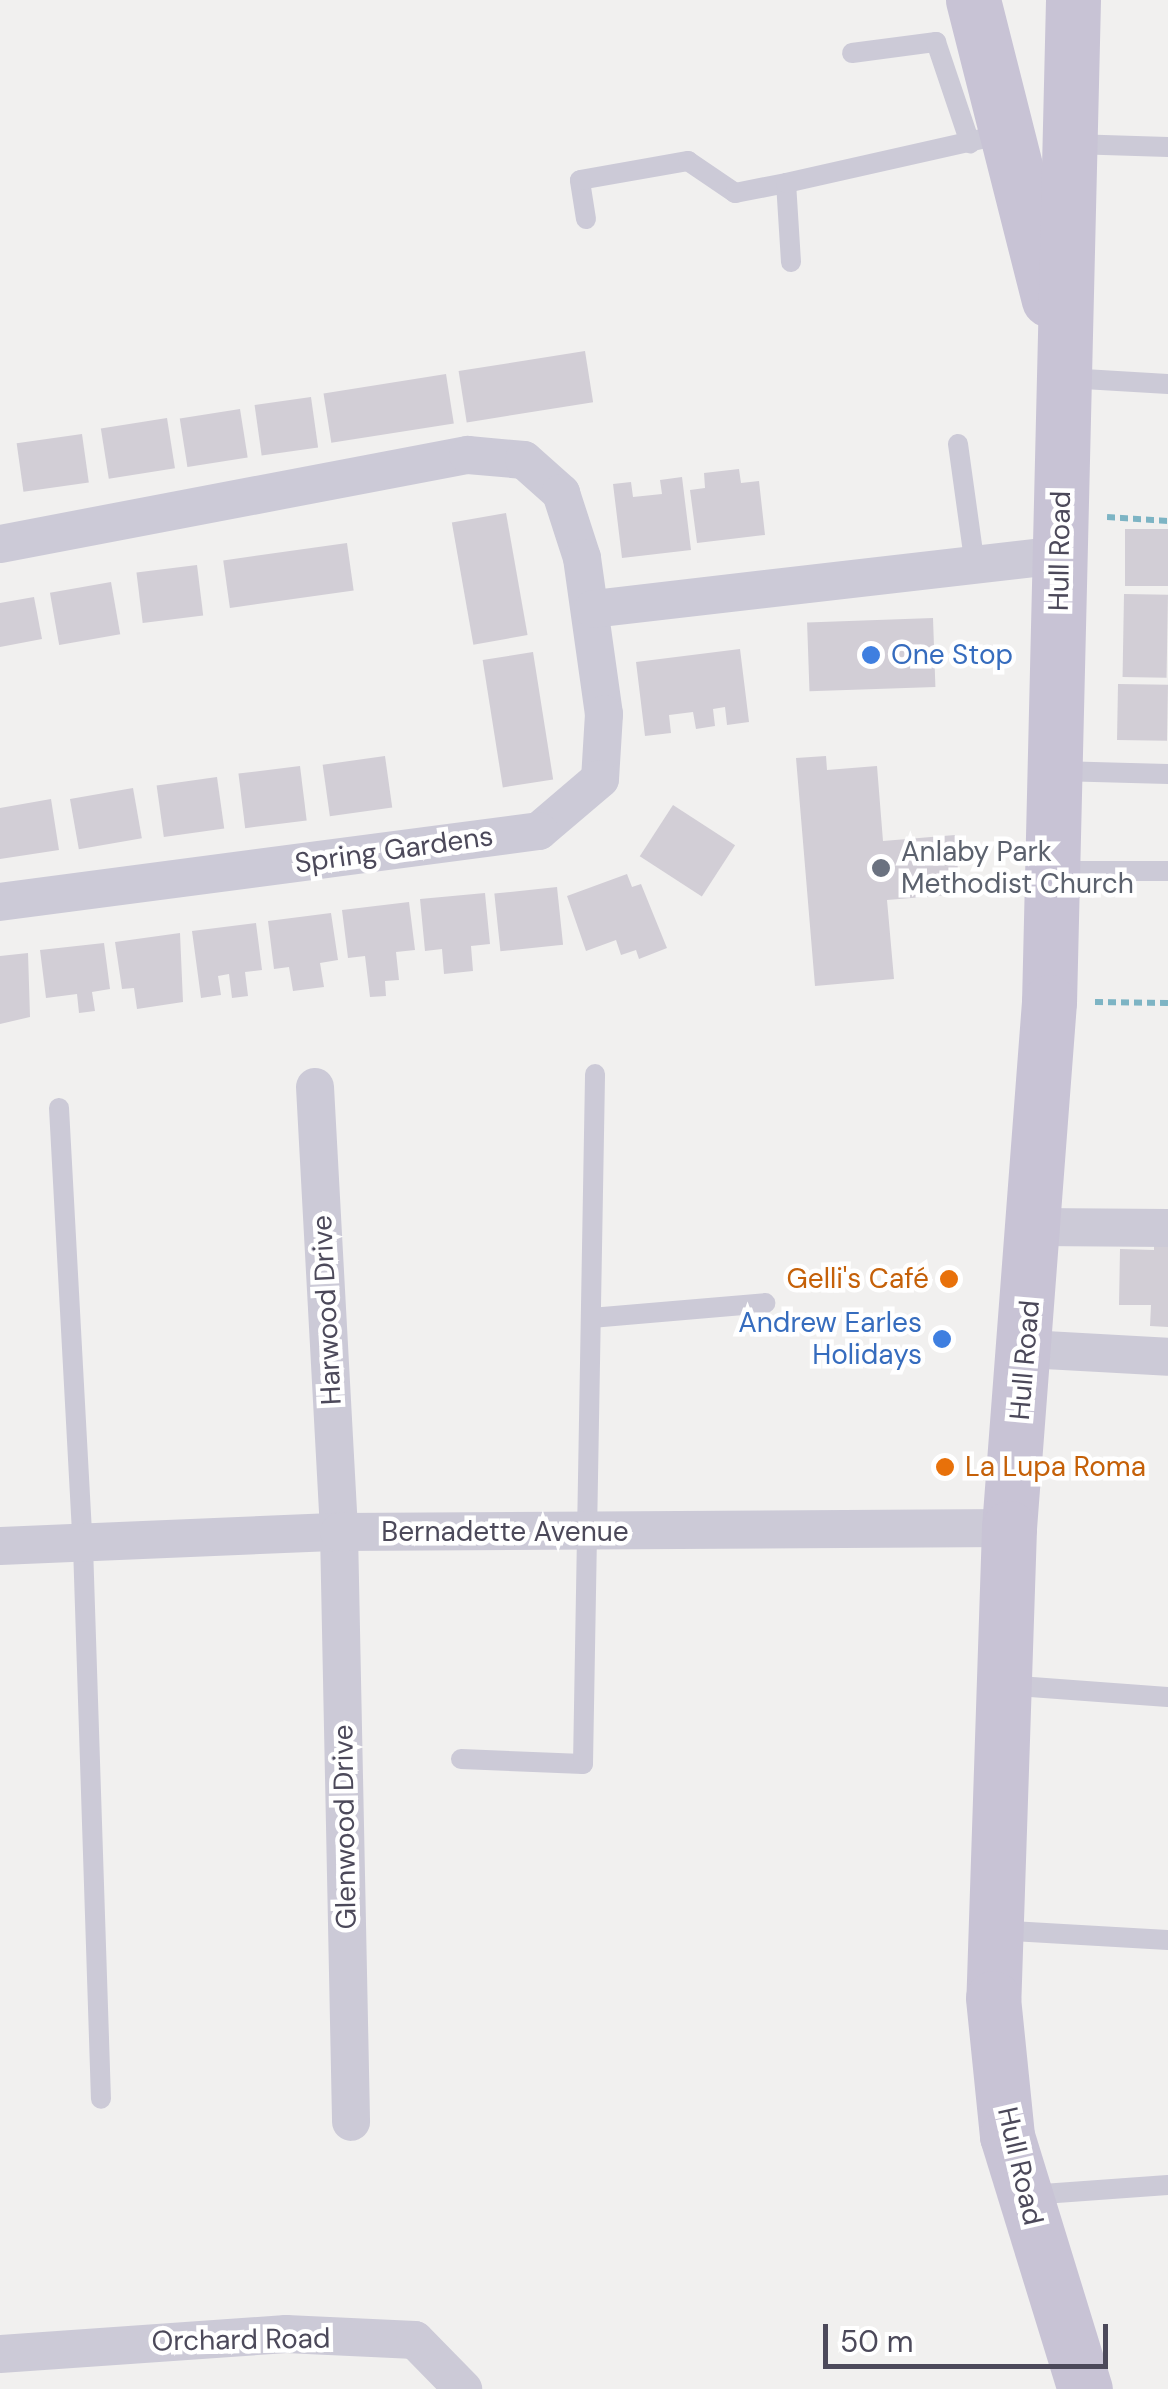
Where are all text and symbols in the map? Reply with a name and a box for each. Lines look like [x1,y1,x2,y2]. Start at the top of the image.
street label: Hull Road [1042,491,1078,611]
place label: One Stop [891,638,1013,672]
marker: One Stop [860,644,882,666]
street label: Spring Gardens [293,819,495,881]
place label: Anlaby Park Methodist Church [901,835,1134,901]
marker: Anlaby Park Methodist Church [870,857,892,879]
street label: Harwood Drive [305,1214,349,1406]
place label: Gelli's Café [787,1262,929,1296]
marker: Gelli's Café [938,1268,960,1290]
street label: Hull Road [1003,1299,1047,1421]
place label: Andrew Earles Holidays [738,1306,922,1372]
marker: Andrew Earles Holidays [931,1328,953,1350]
place label: La Lupa Roma [965,1450,1146,1484]
marker: La Lupa Roma [934,1456,956,1478]
street label: Bernadette Avenue [381,1515,629,1549]
street label: Glenwood Drive [326,1724,364,1930]
street label: Hull Road [990,2104,1050,2228]
scale bar [828,2304,1113,2366]
street label: Orchard Road [151,2322,331,2358]
text: 50 m [840,2322,914,2361]

